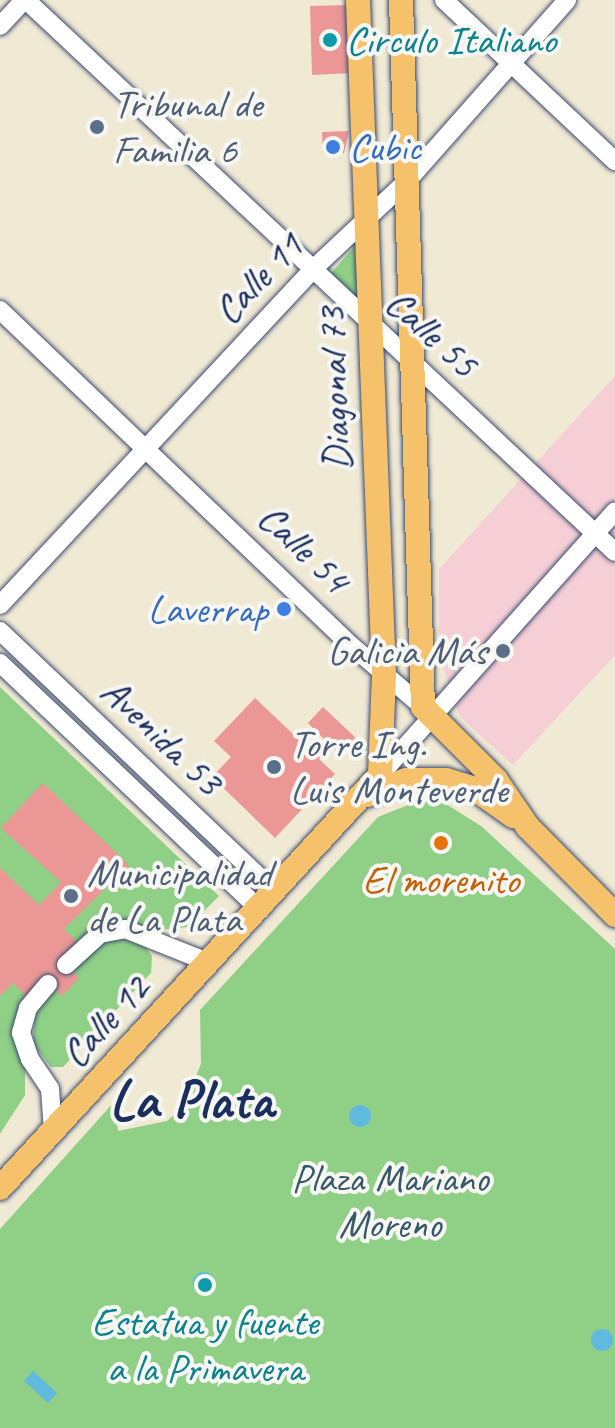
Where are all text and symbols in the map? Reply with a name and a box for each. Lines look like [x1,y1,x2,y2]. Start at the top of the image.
place label: Circulo Italiano [346,16,556,64]
marker: Circulo Italiano [321,31,339,49]
place label: Tribunal de Familia 6 [113,80,262,174]
marker: Tribunal de Familia 6 [88,118,106,136]
place label: Cubic [349,123,421,171]
marker: Cubic [324,138,342,156]
street label: Calle 11 [203,222,313,334]
street label: Calle 55 [376,278,488,388]
street label: Diagonal 73 [307,306,361,472]
street label: Calle 54 [248,493,360,603]
place label: Laverrap [148,585,268,633]
marker: Laverrap [275,600,293,618]
place label: Galicia Más [327,627,487,675]
marker: Galicia Más [494,642,512,660]
street label: Avenida 53 [92,667,232,805]
place label: Torre Ing. Luis Monteverde [290,720,508,814]
marker: Torre Ing. Luis Monteverde [265,758,283,776]
marker: El morenito [432,834,450,852]
place label: Municipalidad de La Plata [87,849,272,943]
place label: El morenito [363,856,519,904]
marker: Municipalidad de La Plata [62,887,80,905]
street label: Calle 12 [50,965,160,1077]
district label: La Plata [108,1066,274,1134]
park label: Plaza Mariano Moreno [291,1154,489,1248]
marker: Estatua y fuente a la Primavera [196,1276,214,1294]
place label: Estatua y fuente a la Primavera [92,1298,318,1392]

